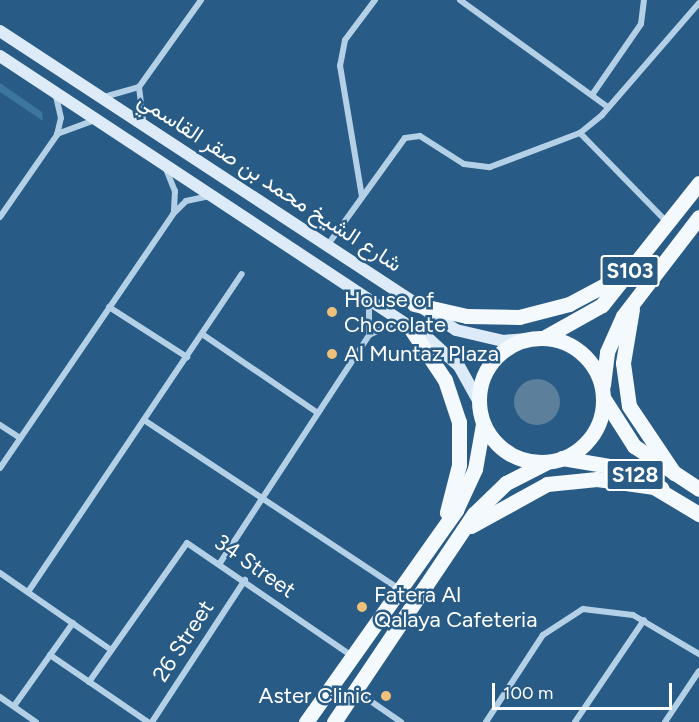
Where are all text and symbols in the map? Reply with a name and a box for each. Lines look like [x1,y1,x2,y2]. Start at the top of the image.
street label: شارع الشيخ محمد بن صقر القاسمي [133,87,407,277]
road number: S103 [600,253,660,289]
place label: House of Chocolate [344,286,446,338]
marker: House of Chocolate [325,305,339,319]
place label: Al Muntaz Plaza [344,341,499,367]
marker: Al Muntaz Plaza [325,347,339,361]
road number: S128 [605,457,665,493]
street label: 34 Street [209,529,301,603]
place label: Fatera Al Qalaya Cafeteria [374,581,537,632]
street label: 26 Street [147,595,219,687]
marker: Fatera Al Qalaya Cafeteria [355,600,369,614]
scale bar [495,671,675,709]
text: 100 m [503,682,553,704]
place label: Aster Clinic [259,683,372,709]
marker: Aster Clinic [377,687,395,705]

